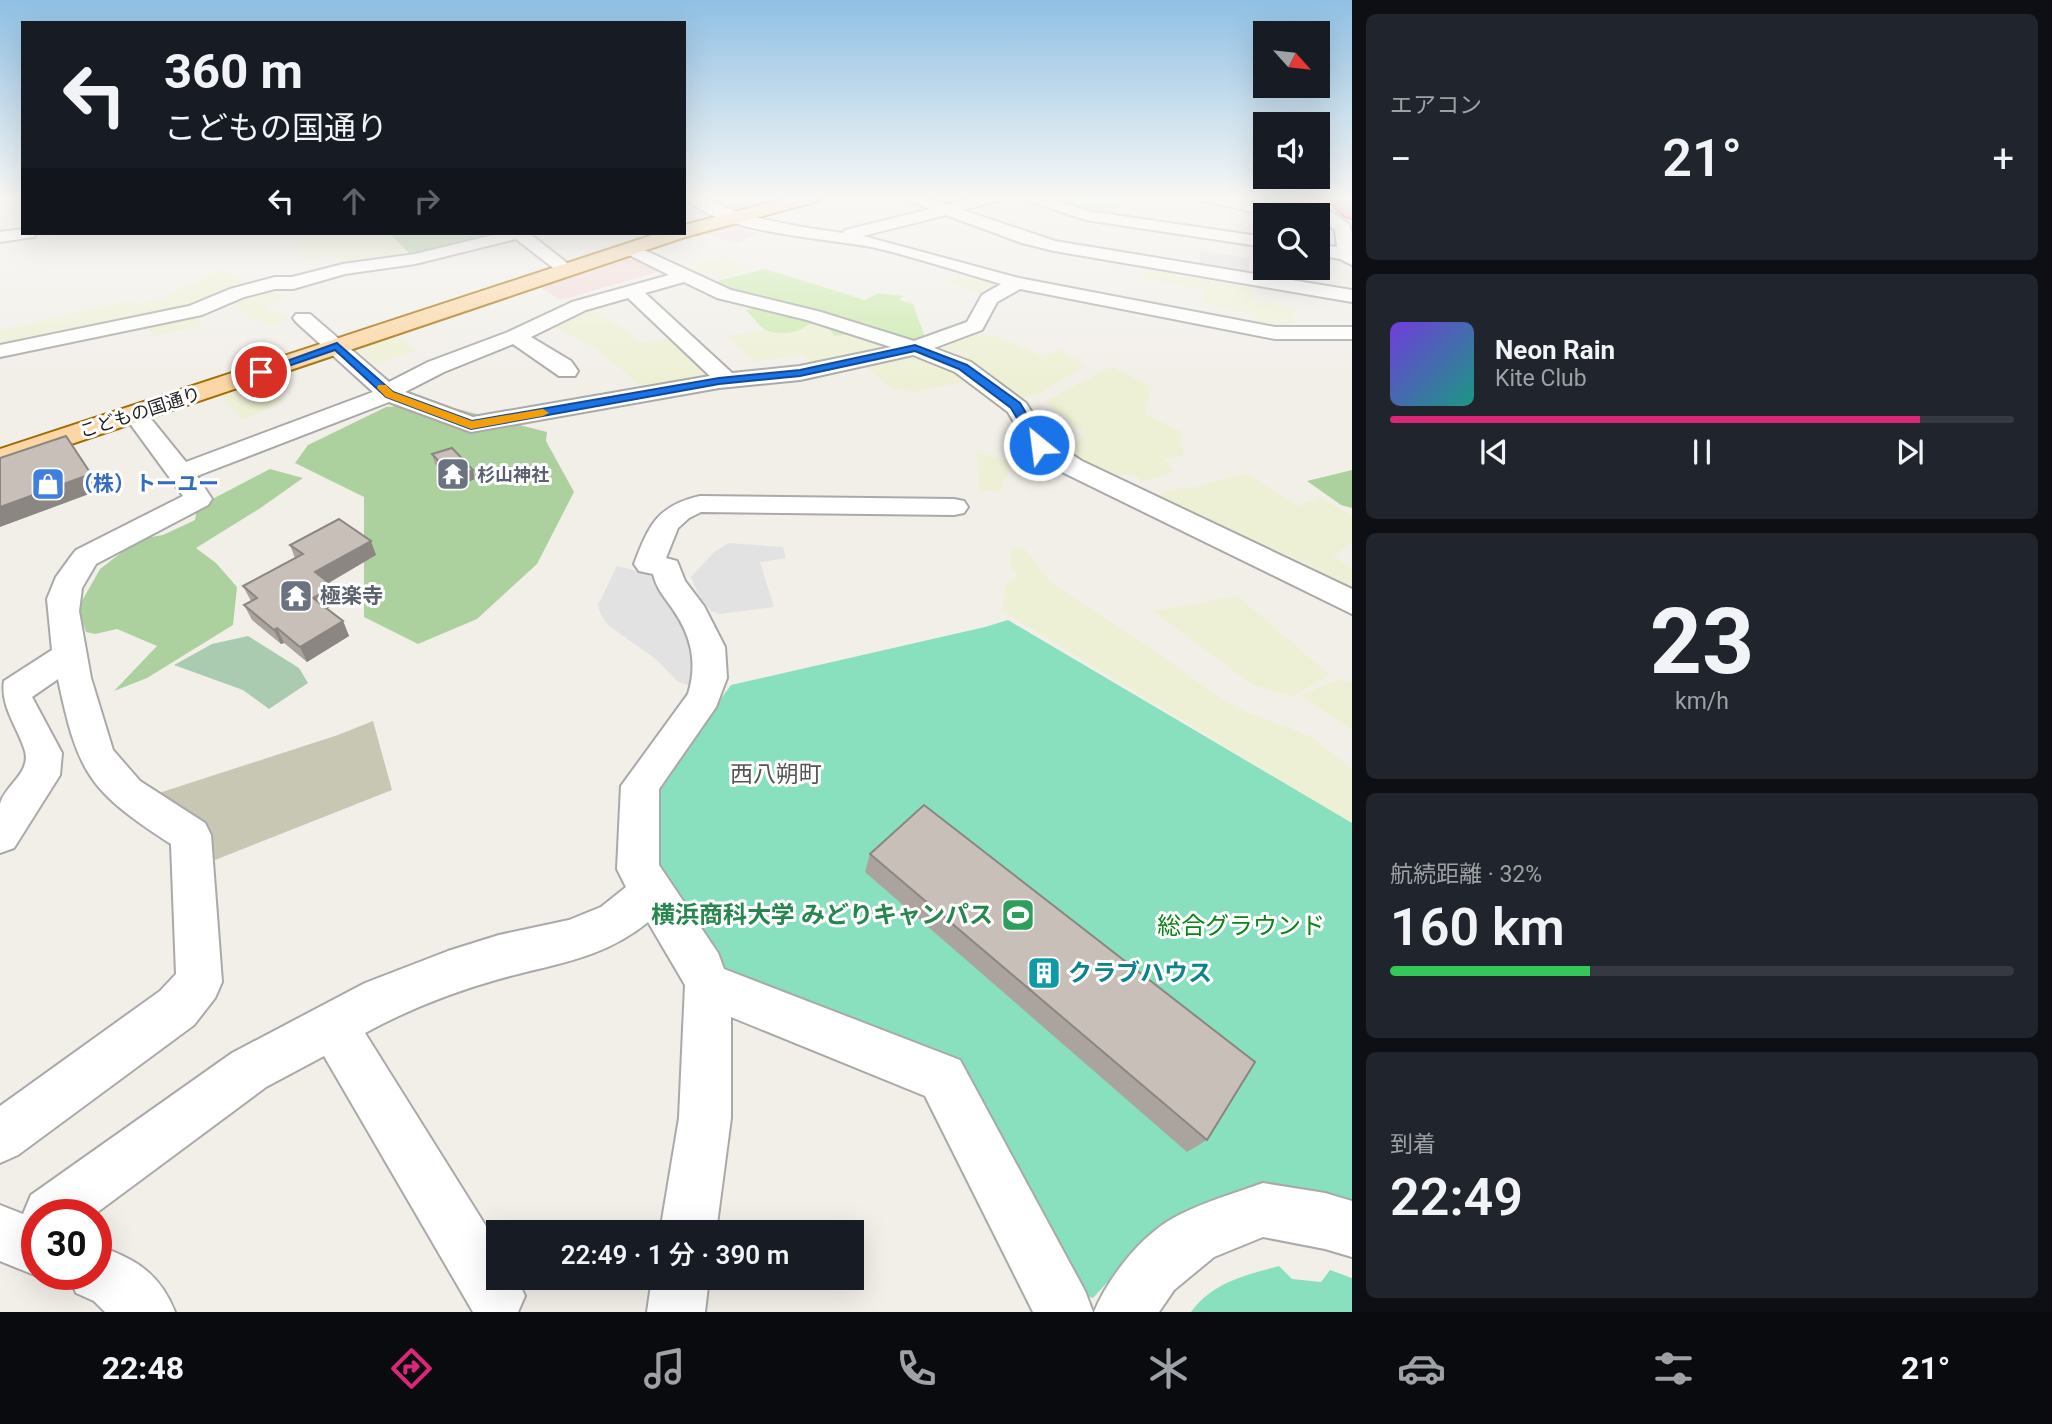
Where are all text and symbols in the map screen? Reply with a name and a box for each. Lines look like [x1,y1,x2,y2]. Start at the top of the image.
north arrow [1253,21,1330,98]
map controls [1253,21,1330,280]
text: 360 m [164,43,303,100]
icon: left [49,49,140,140]
text: エアコン [1390,92,1482,119]
text: こどもの国通り [164,109,388,147]
button: sound [1253,112,1330,189]
text: 21° [1662,128,1742,189]
text: − [1390,137,1412,181]
text: + [1992,137,2014,181]
icon: left [262,182,300,220]
icon: ahead [335,182,373,220]
icon: right [408,182,446,220]
button: search [1253,203,1330,280]
text: Neon Rain [1495,335,1615,365]
pin [231,342,291,402]
icon: arrive [242,353,280,391]
text: Kite Club [1495,365,1587,392]
street label: こどもの国通り [77,383,203,441]
position arrow [1002,408,1076,482]
icon: previous [1475,433,1513,471]
icon: pause [1683,433,1721,471]
icon: next [1891,433,1929,471]
temple icon: 杉山神社 [434,455,472,493]
place label: 杉山神社 [477,464,549,485]
shop icon: （株）トーユー [29,465,67,503]
place label: （株）トーユー [72,472,219,496]
temple icon: 極楽寺 [277,577,315,615]
place label: 極楽寺 [320,584,383,608]
text: 23 [1650,589,1754,695]
text: km/h [1675,688,1729,715]
district label: 西八朔町 [730,761,822,788]
text: 航続距離 · 32% [1390,861,1542,888]
sports icon: 横浜商科大学 みどりキャンパス [999,896,1037,934]
text: 160 km [1390,897,1565,958]
place label: 横浜商科大学 みどりキャンパス [651,901,993,929]
park label: 総合グラウンド [1157,912,1325,940]
building icon: クラブハウス [1025,954,1063,992]
place label: クラブハウス [1068,959,1212,987]
text: 到着 [1390,1131,1436,1158]
text: 22:49 [1390,1167,1523,1228]
speed limit sign: 30 [21,1199,112,1290]
text: 22:49 · 1 分 · 390 m [561,1240,789,1270]
icon: directions [387,1344,436,1393]
icon: music [640,1344,689,1393]
icon: phone [892,1344,941,1393]
icon: climate [1144,1344,1193,1393]
icon: car [1397,1344,1446,1393]
icon: filters [1649,1344,1698,1393]
text: 22:48 [102,1349,184,1387]
text: 21° [1901,1349,1950,1387]

